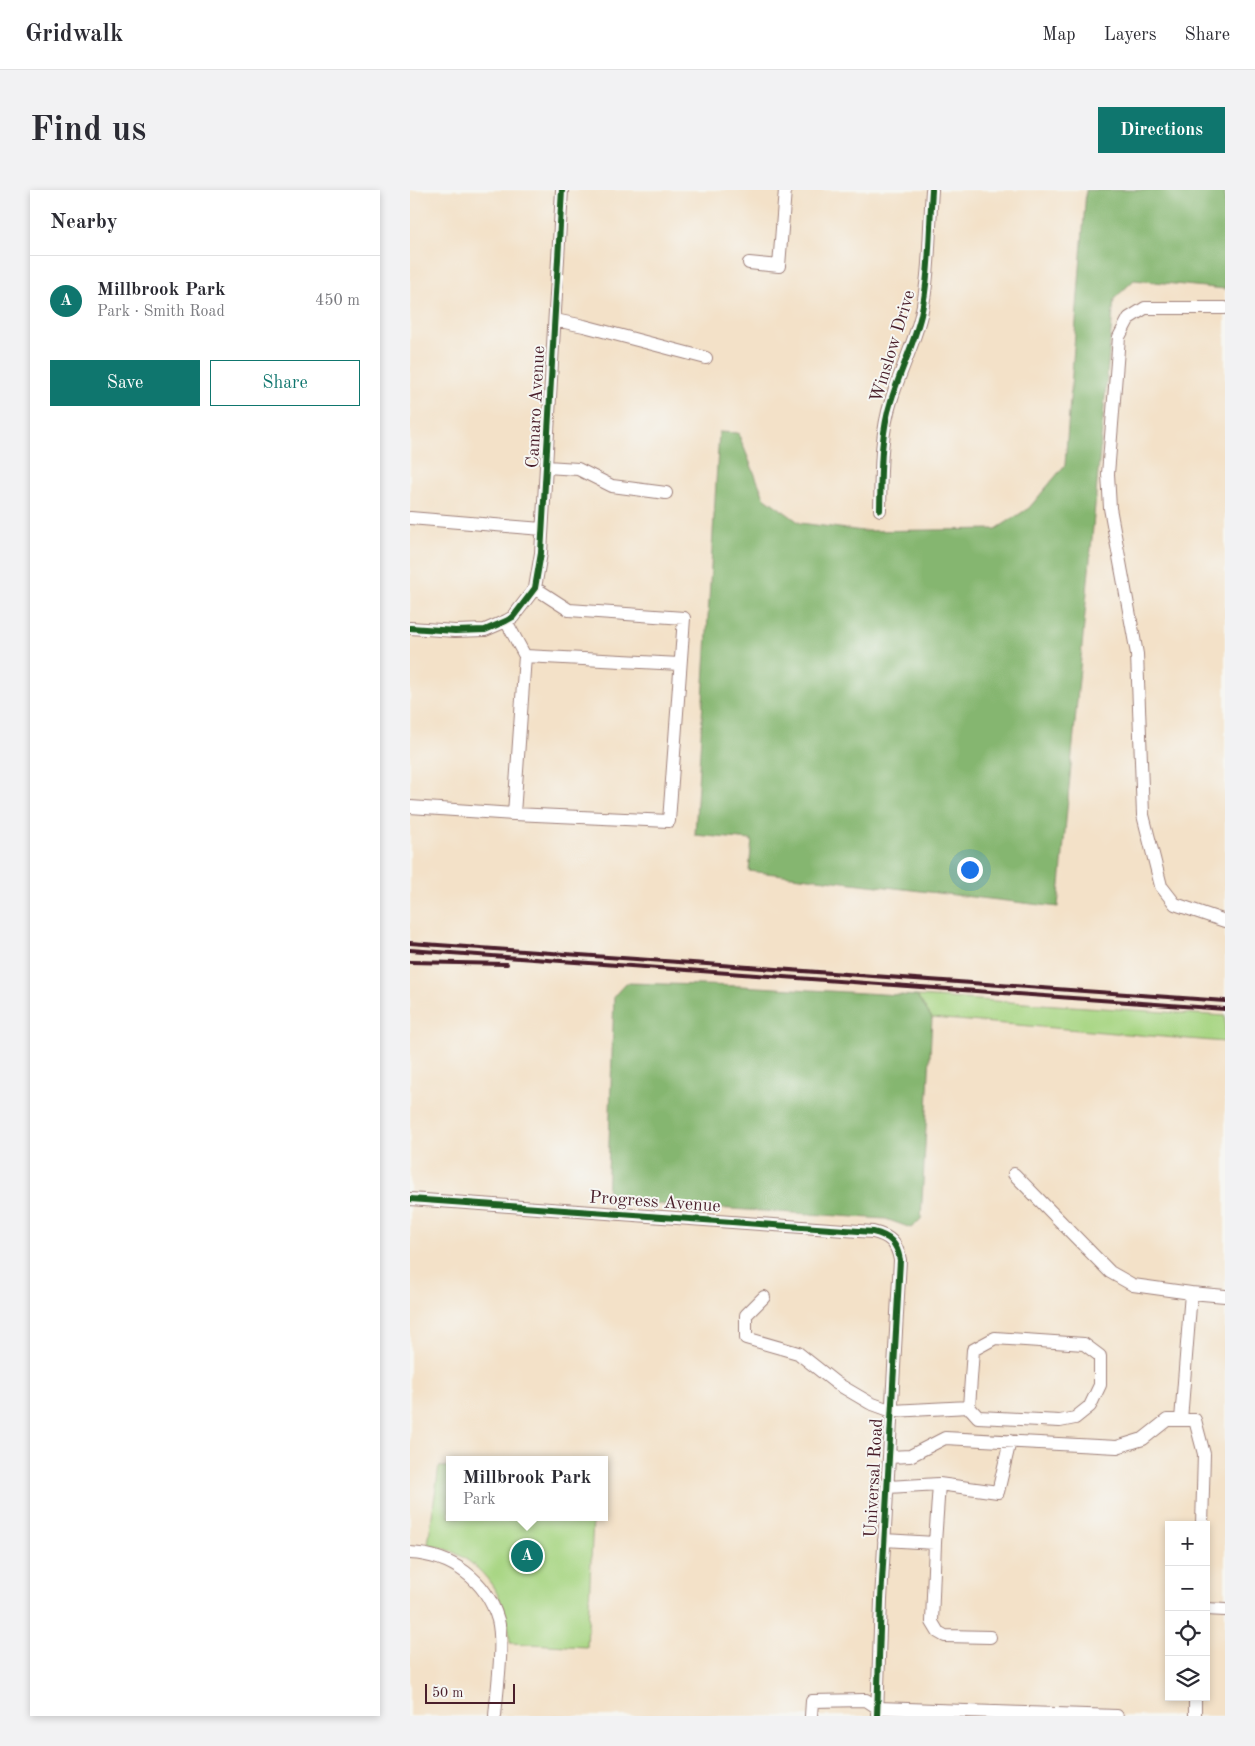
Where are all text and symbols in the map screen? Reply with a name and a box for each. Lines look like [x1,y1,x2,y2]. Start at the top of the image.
text: Gridwalk [25,23,123,47]
text: Map [1042,26,1076,44]
text: Layers [1104,26,1156,44]
text: Share [1184,26,1230,44]
button: Directions [1098,107,1225,153]
text: Find us [30,113,146,148]
text: Nearby [50,212,118,233]
text: Millbrook Park [97,281,226,300]
street label: Winslow Drive [867,288,919,405]
text: A [60,293,72,309]
text: 450 m [315,293,360,309]
text: Park · Smith Road [97,304,225,320]
street label: Camaro Avenue [524,345,548,469]
button: Save [50,360,200,406]
button: Share [210,360,360,406]
your location [957,857,983,883]
street label: Progress Avenue [589,1188,721,1216]
street label: Universal Road [862,1418,886,1538]
popup [446,1456,608,1521]
text: Millbrook Park [463,1469,591,1488]
text: Park [463,1492,496,1508]
map controls [1165,1521,1210,1701]
button: + [1165,1521,1210,1566]
pin: A [511,1537,543,1575]
button: − [1165,1566,1210,1611]
button: locate [1165,1611,1210,1656]
button: layers [1165,1656,1210,1701]
scale bar [425,1681,515,1704]
text: 50 m [432,1686,463,1700]

